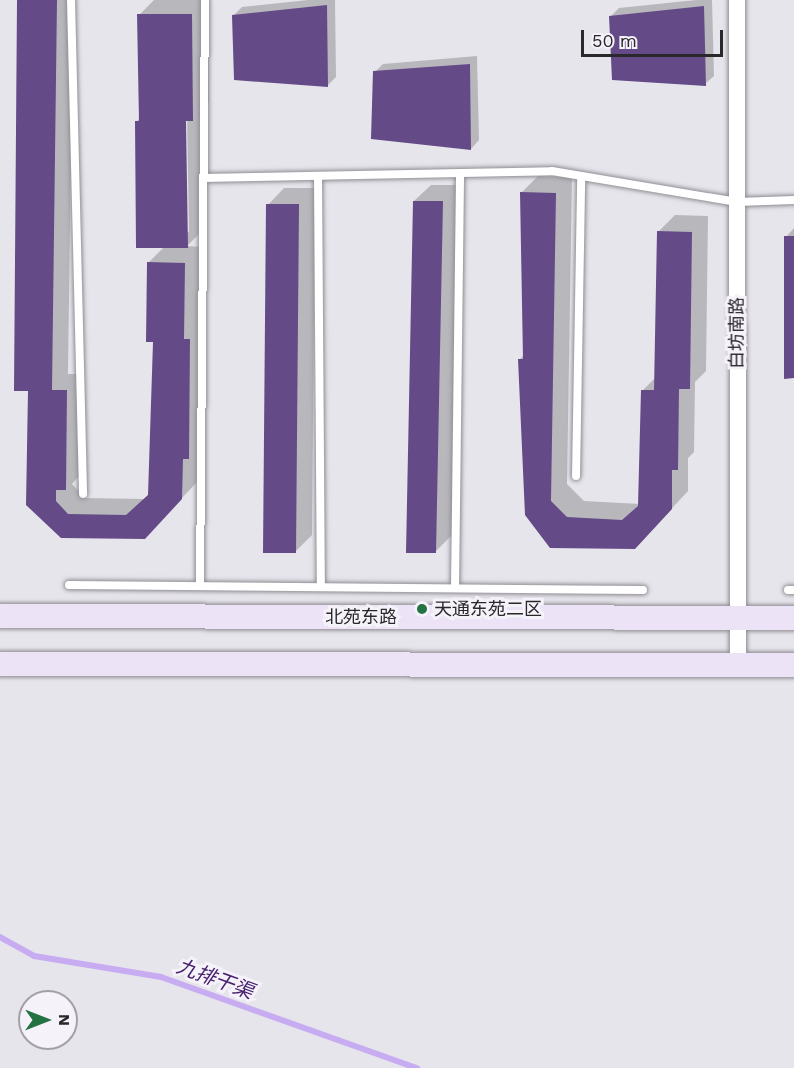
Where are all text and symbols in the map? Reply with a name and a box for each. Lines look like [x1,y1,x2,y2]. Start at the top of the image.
scale bar [584,18,726,56]
text: 50 m [592,30,637,51]
street label: 白坊南路 [726,297,748,369]
place label: 天通东苑二区 [434,598,542,620]
marker: 天通东苑二区 [415,602,429,616]
street label: 北苑东路 [325,606,397,628]
water label: 九排干渠 [173,954,257,1004]
north arrow [18,990,78,1050]
text: N [55,1014,74,1026]

